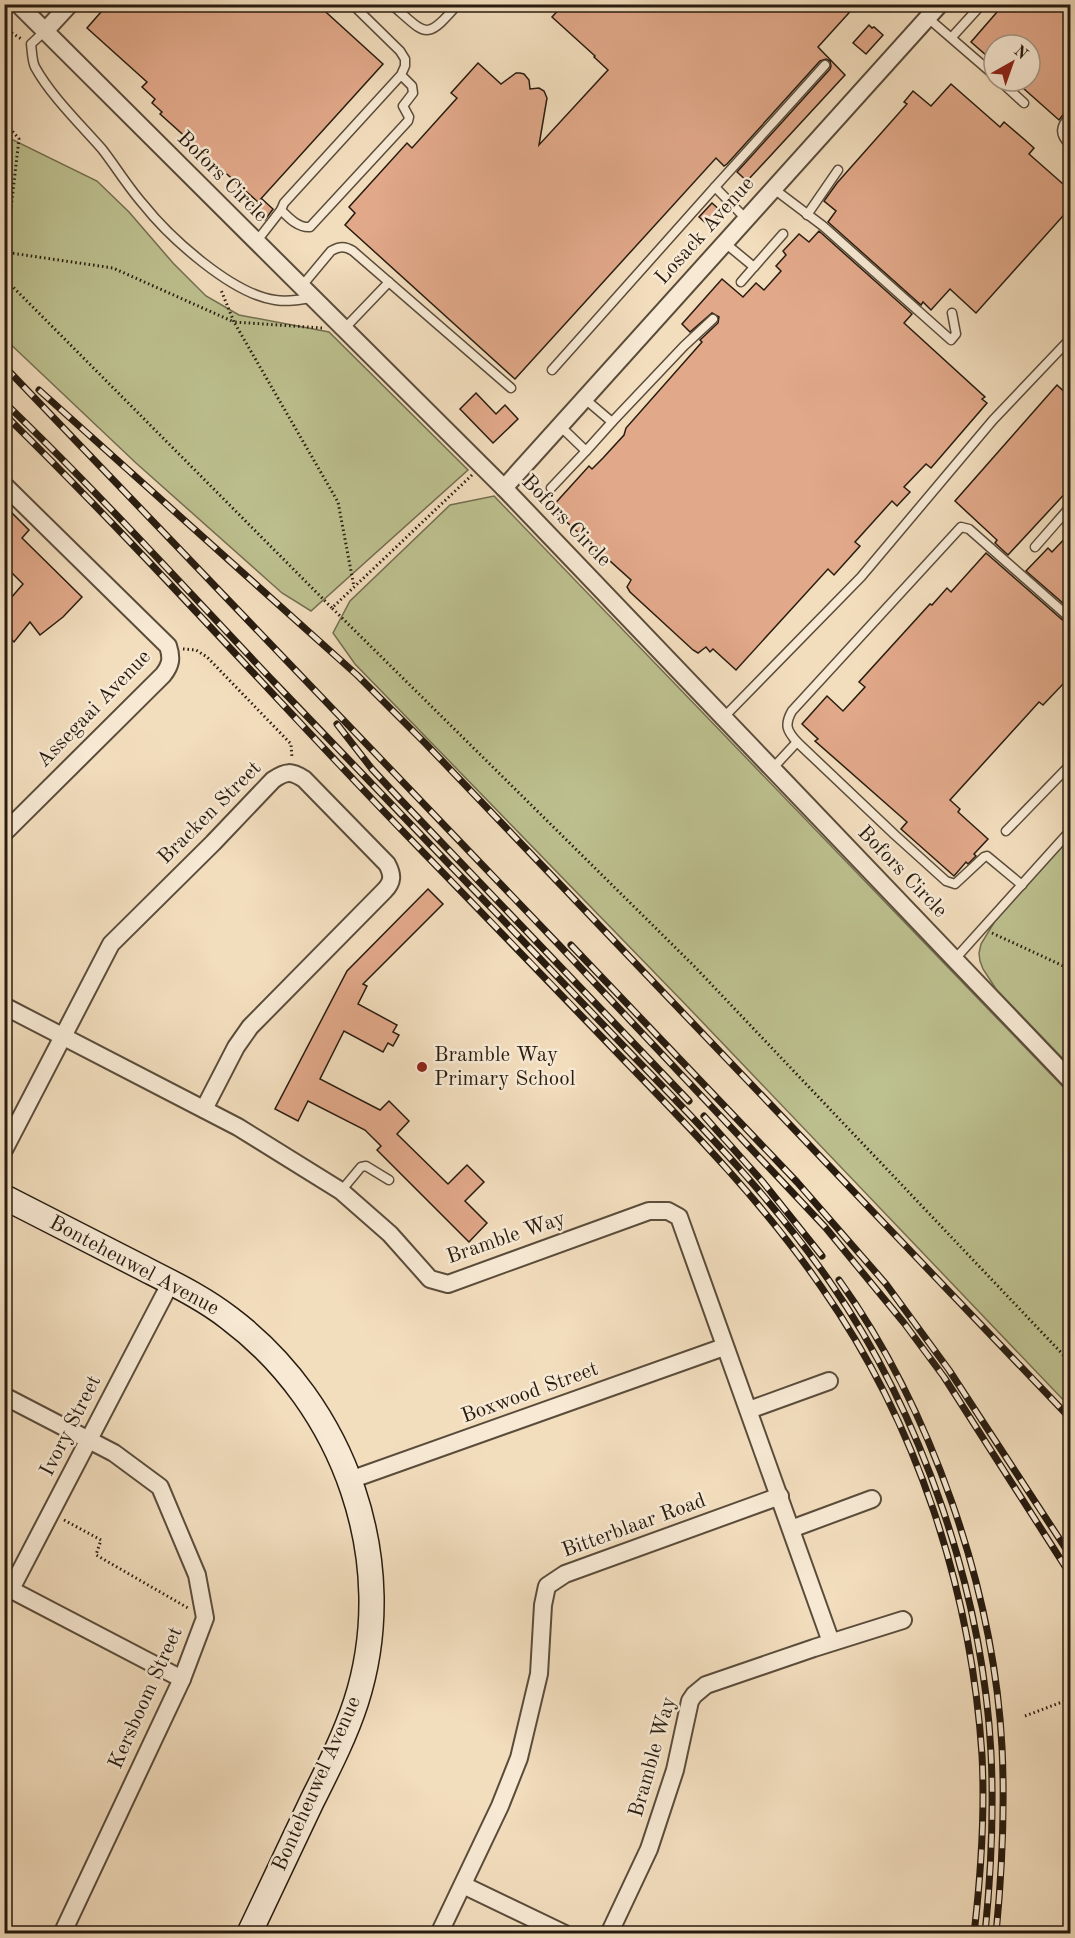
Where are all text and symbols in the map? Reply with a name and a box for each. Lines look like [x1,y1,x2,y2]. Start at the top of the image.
north arrow [982,33,1042,93]
text: N [1011,43,1031,64]
street label: Bofors Circle [173,128,271,226]
street label: Losack Avenue [651,173,759,289]
street label: Bofors Circle [517,471,615,571]
street label: Assegaai Avenue [33,646,155,772]
street label: Bracken Street [154,757,266,869]
street label: Bofors Circle [853,822,951,922]
place label: Bramble Way Primary School [434,1045,576,1090]
marker: Bramble Way Primary School [415,1060,429,1074]
street label: Bramble Way [444,1208,568,1268]
street label: Bonteheuwel Avenue [46,1212,222,1320]
street label: Boxwood Street [459,1359,601,1427]
street label: Ivory Street [37,1372,105,1480]
street label: Bitterblaar Road [559,1490,709,1562]
street label: Kersboom Street [105,1624,187,1772]
street label: Bonteheuwel Avenue [269,1694,365,1874]
street label: Bramble Way [626,1694,680,1820]

